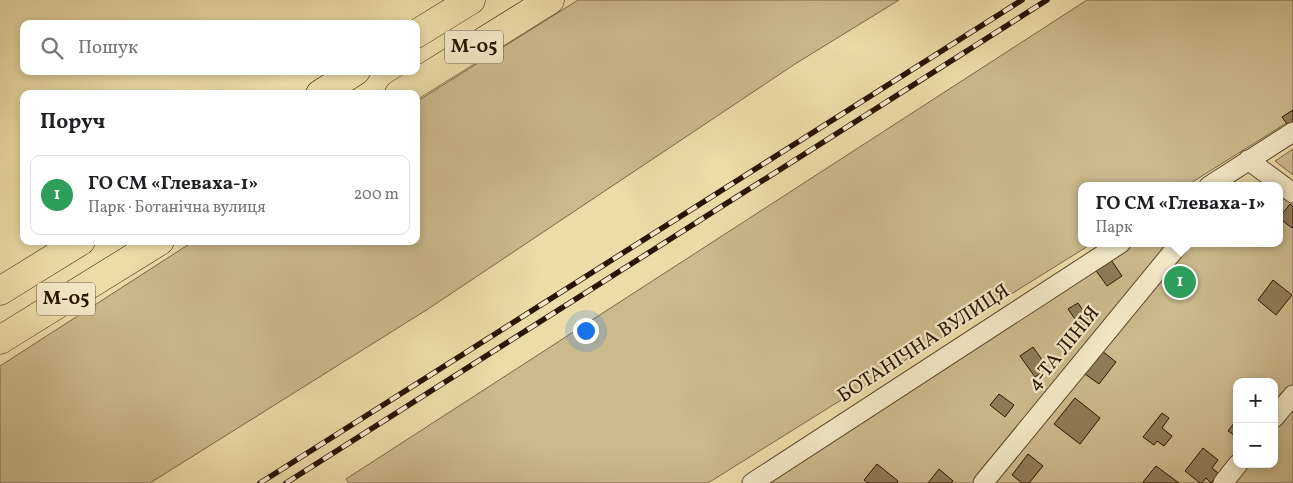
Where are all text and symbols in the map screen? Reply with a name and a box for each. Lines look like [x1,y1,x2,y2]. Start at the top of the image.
search box [20,20,420,75]
road number: М-05 [445,31,503,64]
icon: search [38,34,66,62]
text: Пошук [78,35,138,61]
text: Поруч [40,108,105,137]
text: ГО СМ «Глеваха-1» [88,171,258,197]
popup [1078,182,1283,247]
text: 1 [54,184,60,206]
text: 200 m [354,184,399,206]
text: ГО СМ «Глеваха-1» [1095,191,1266,217]
text: Парк · Ботанічна вулиця [88,197,265,219]
text: Парк [1095,217,1132,239]
pin: 1 [1164,263,1196,301]
street label: БОТАНІЧНА ВУЛИЦЯ [832,278,1016,410]
road number: М-05 [37,282,95,316]
street label: 4-ТА ЛІНІЯ [1021,301,1107,397]
your location [573,318,599,344]
map controls [1233,378,1278,468]
button: + [1233,378,1278,423]
button: − [1233,423,1278,468]

